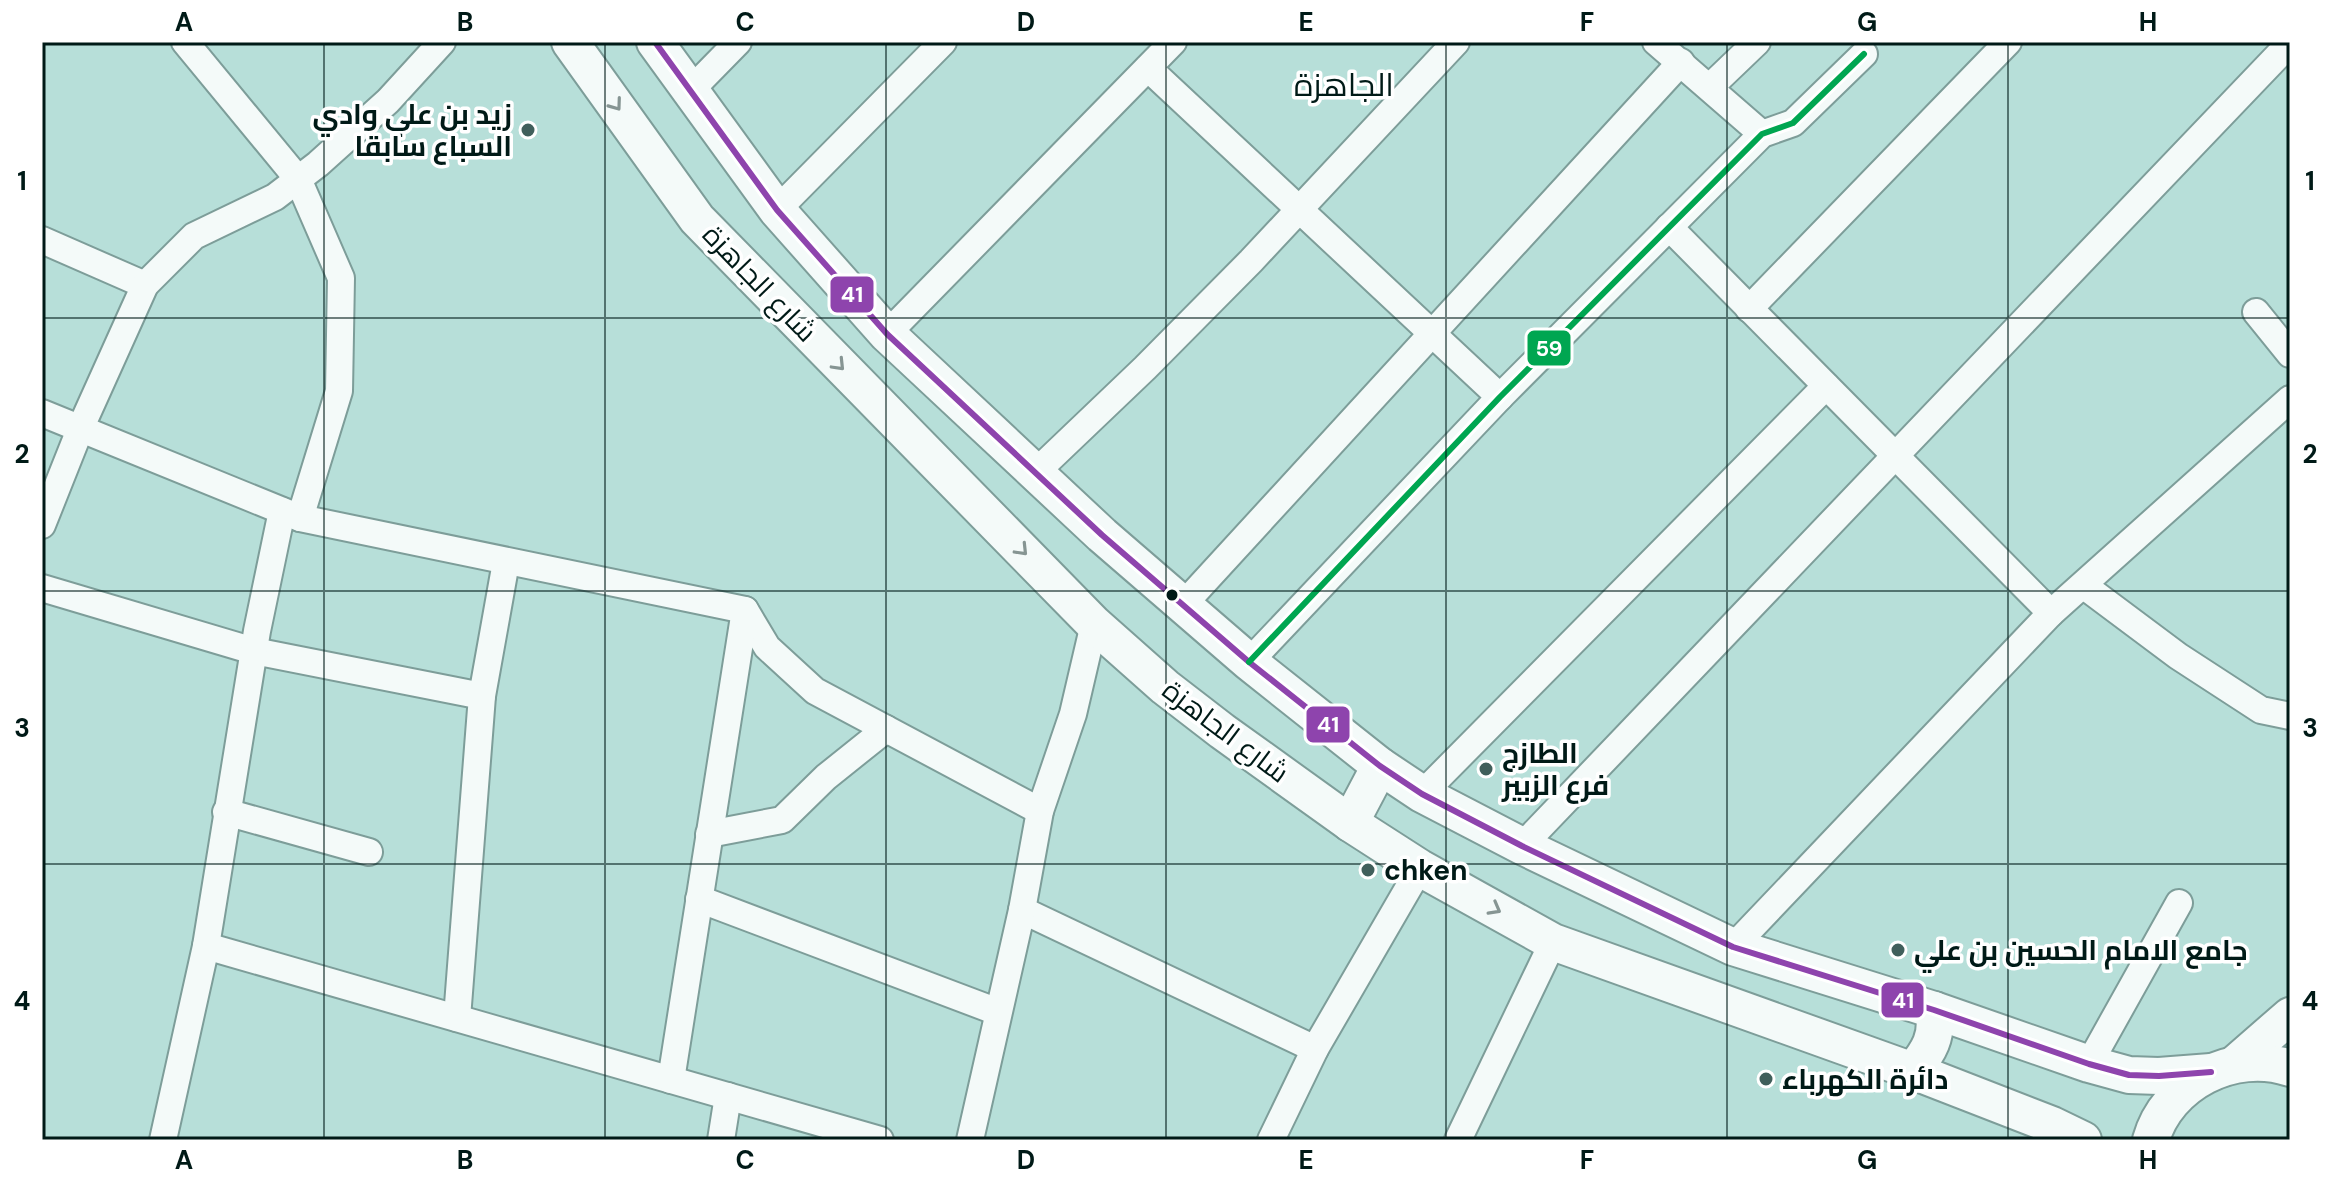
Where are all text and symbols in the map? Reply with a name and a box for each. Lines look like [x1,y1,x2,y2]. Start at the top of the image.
text: A [175,5,193,39]
text: B [457,5,473,39]
text: C [735,5,755,39]
text: D [1017,5,1035,39]
text: E [1298,5,1314,39]
text: F [1580,5,1594,39]
text: G [1857,5,1877,39]
text: H [2139,5,2157,39]
district label: الجاهزة [1294,64,1394,106]
place label: زيد بن علي وادي السباع سابقا [313,96,512,165]
one-way arrow [606,97,620,111]
marker: زيد بن علي وادي السباع سابقا [519,121,537,139]
text: 1 [17,164,27,198]
text: 1 [2305,164,2315,198]
street label: شارع الجاهزة [695,217,825,350]
line badge: 41 [829,275,875,314]
text: 41 [841,280,863,309]
line badge: 59 [1526,329,1572,367]
text: 59 [1535,334,1563,363]
one-way arrow [830,356,844,371]
text: 2 [14,437,30,471]
text: 2 [2302,437,2318,471]
one-way arrow [1013,541,1027,555]
unlabelled marker [1164,587,1180,603]
street label: شارع الجاهزة [1155,672,1296,791]
line badge: 41 [1305,705,1351,744]
text: 41 [1317,710,1339,739]
text: 3 [14,711,30,745]
text: 3 [2302,711,2318,745]
place label: الطازج فرع الزبير [1501,735,1609,804]
marker: الطازج فرع الزبير [1477,760,1495,778]
place label: chken [1384,852,1467,889]
marker: chken [1359,861,1377,879]
one-way arrow [1486,900,1501,915]
place label: جامع الامام الحسين بن علي [1914,932,2248,973]
marker: جامع الامام الحسين بن علي [1889,941,1907,959]
line badge: 41 [1880,981,1925,1019]
text: 4 [14,984,30,1018]
text: 4 [2302,984,2318,1018]
text: 41 [1892,986,1914,1015]
place label: دائرة الكهرباء [1782,1061,1948,1098]
marker: دائرة الكهرباء [1757,1070,1775,1088]
text: A [175,1143,193,1177]
text: B [457,1143,473,1177]
text: C [735,1143,755,1177]
text: D [1017,1143,1035,1177]
text: E [1298,1143,1314,1177]
text: F [1580,1143,1594,1177]
text: G [1857,1143,1877,1177]
text: H [2139,1143,2157,1177]

